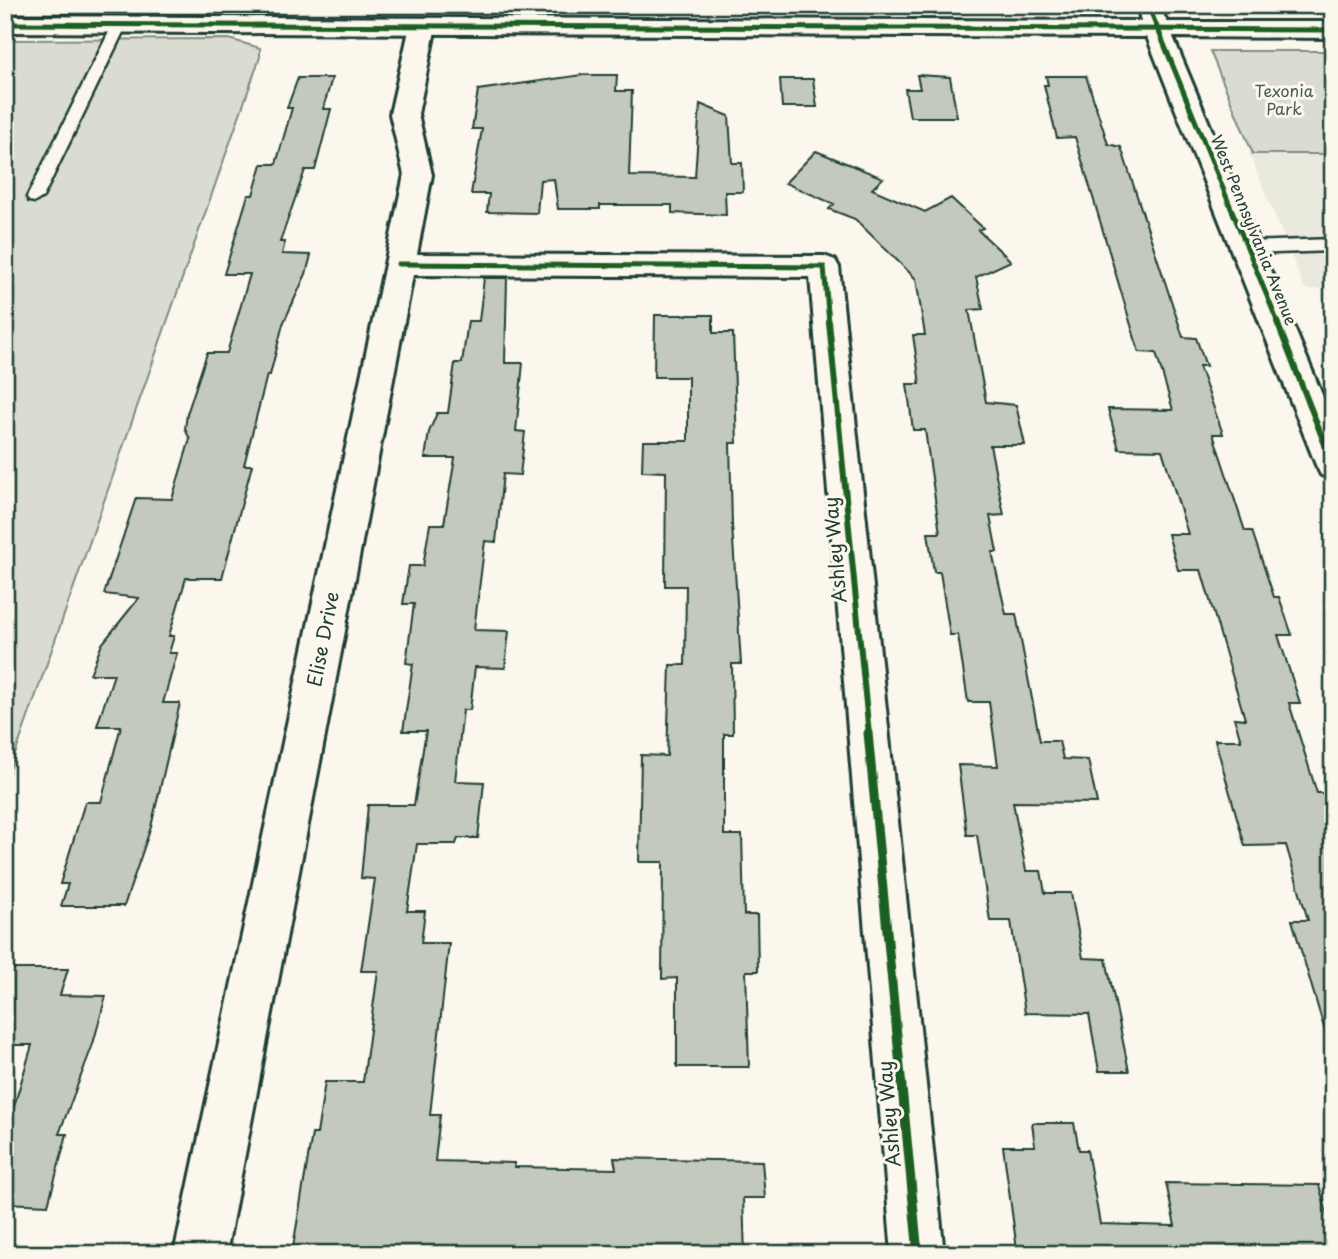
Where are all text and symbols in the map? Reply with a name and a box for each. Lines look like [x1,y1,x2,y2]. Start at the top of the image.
park label: Texonia Park [1255,78,1314,120]
street label: West Pennsylvania Avenue [1206,131,1304,329]
street label: Ashley Way [815,496,853,604]
street label: Elise Drive [299,589,345,689]
street label: Ashley Way [869,1060,907,1168]

